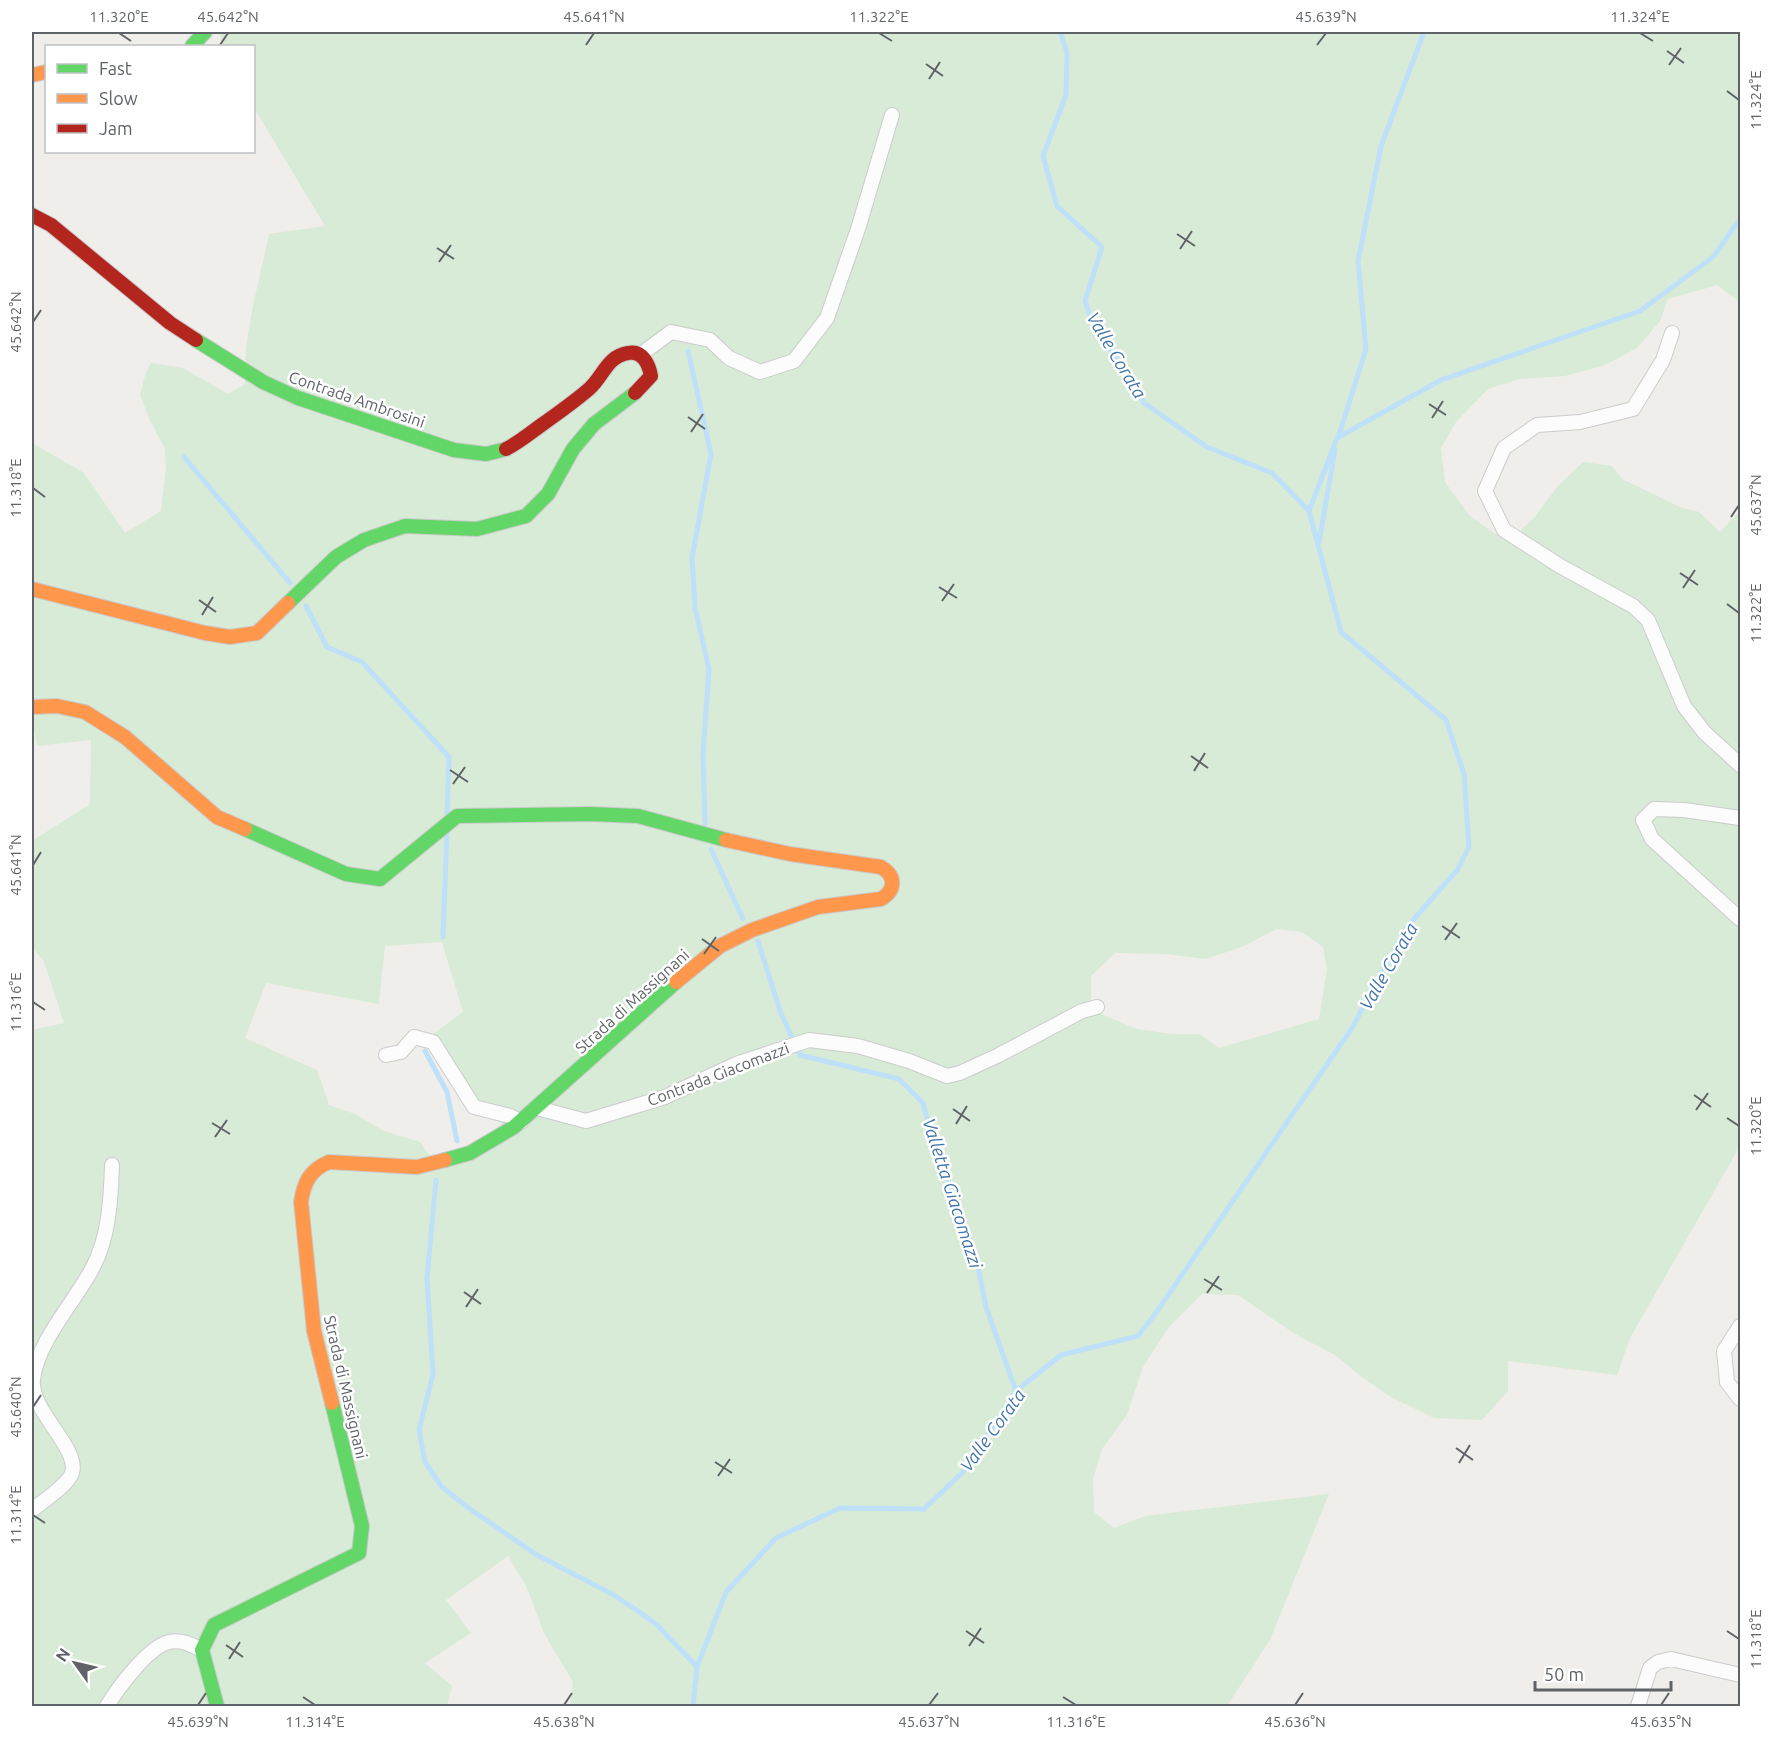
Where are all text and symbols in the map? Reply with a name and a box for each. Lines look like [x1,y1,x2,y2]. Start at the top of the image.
text: 11.320°E [89,8,149,25]
text: 45.642°N [197,8,259,25]
text: 45.641°N [563,8,625,25]
text: 11.322°E [849,8,909,25]
text: 45.639°N [1295,8,1357,25]
text: 11.324°E [1610,8,1670,25]
legend [45,45,255,153]
text: Fast [99,58,132,78]
text: 11.324°E [1747,70,1764,130]
text: Slow [99,88,138,108]
text: Jam [99,118,133,138]
text: 45.642°N [7,291,24,353]
water label: Valle Corata [1083,308,1151,402]
street label: Contrada Ambrosini [286,367,428,431]
text: 11.318°E [7,458,24,518]
text: 45.637°N [1747,474,1764,536]
text: 11.322°E [1747,583,1764,643]
text: 45.641°N [7,834,24,896]
water label: Valle Corata [1355,919,1421,1013]
street label: Strada di Massignani [572,945,692,1057]
text: 11.316°E [7,972,24,1032]
street label: Contrada Giacomazzi [645,1039,791,1109]
text: 11.320°E [1747,1096,1764,1156]
water label: Valletta Giacomazzi [919,1116,987,1271]
street label: Strada di Massignani [321,1314,371,1460]
text: 45.640°N [7,1376,24,1438]
water label: Valle Corata [955,1385,1029,1475]
text: 11.314°E [7,1485,24,1545]
text: 11.318°E [1747,1609,1764,1669]
north arrow [45,1633,105,1693]
text: N [52,1645,73,1665]
scale bar [1535,1654,1672,1692]
text: 50 m [1544,1664,1584,1684]
text: 45.639°N [167,1713,229,1730]
text: 11.314°E [285,1713,345,1730]
text: 45.638°N [533,1713,595,1730]
text: 45.637°N [898,1713,960,1730]
text: 11.316°E [1046,1713,1106,1730]
text: 45.636°N [1264,1713,1326,1730]
text: 45.635°N [1630,1713,1692,1730]

